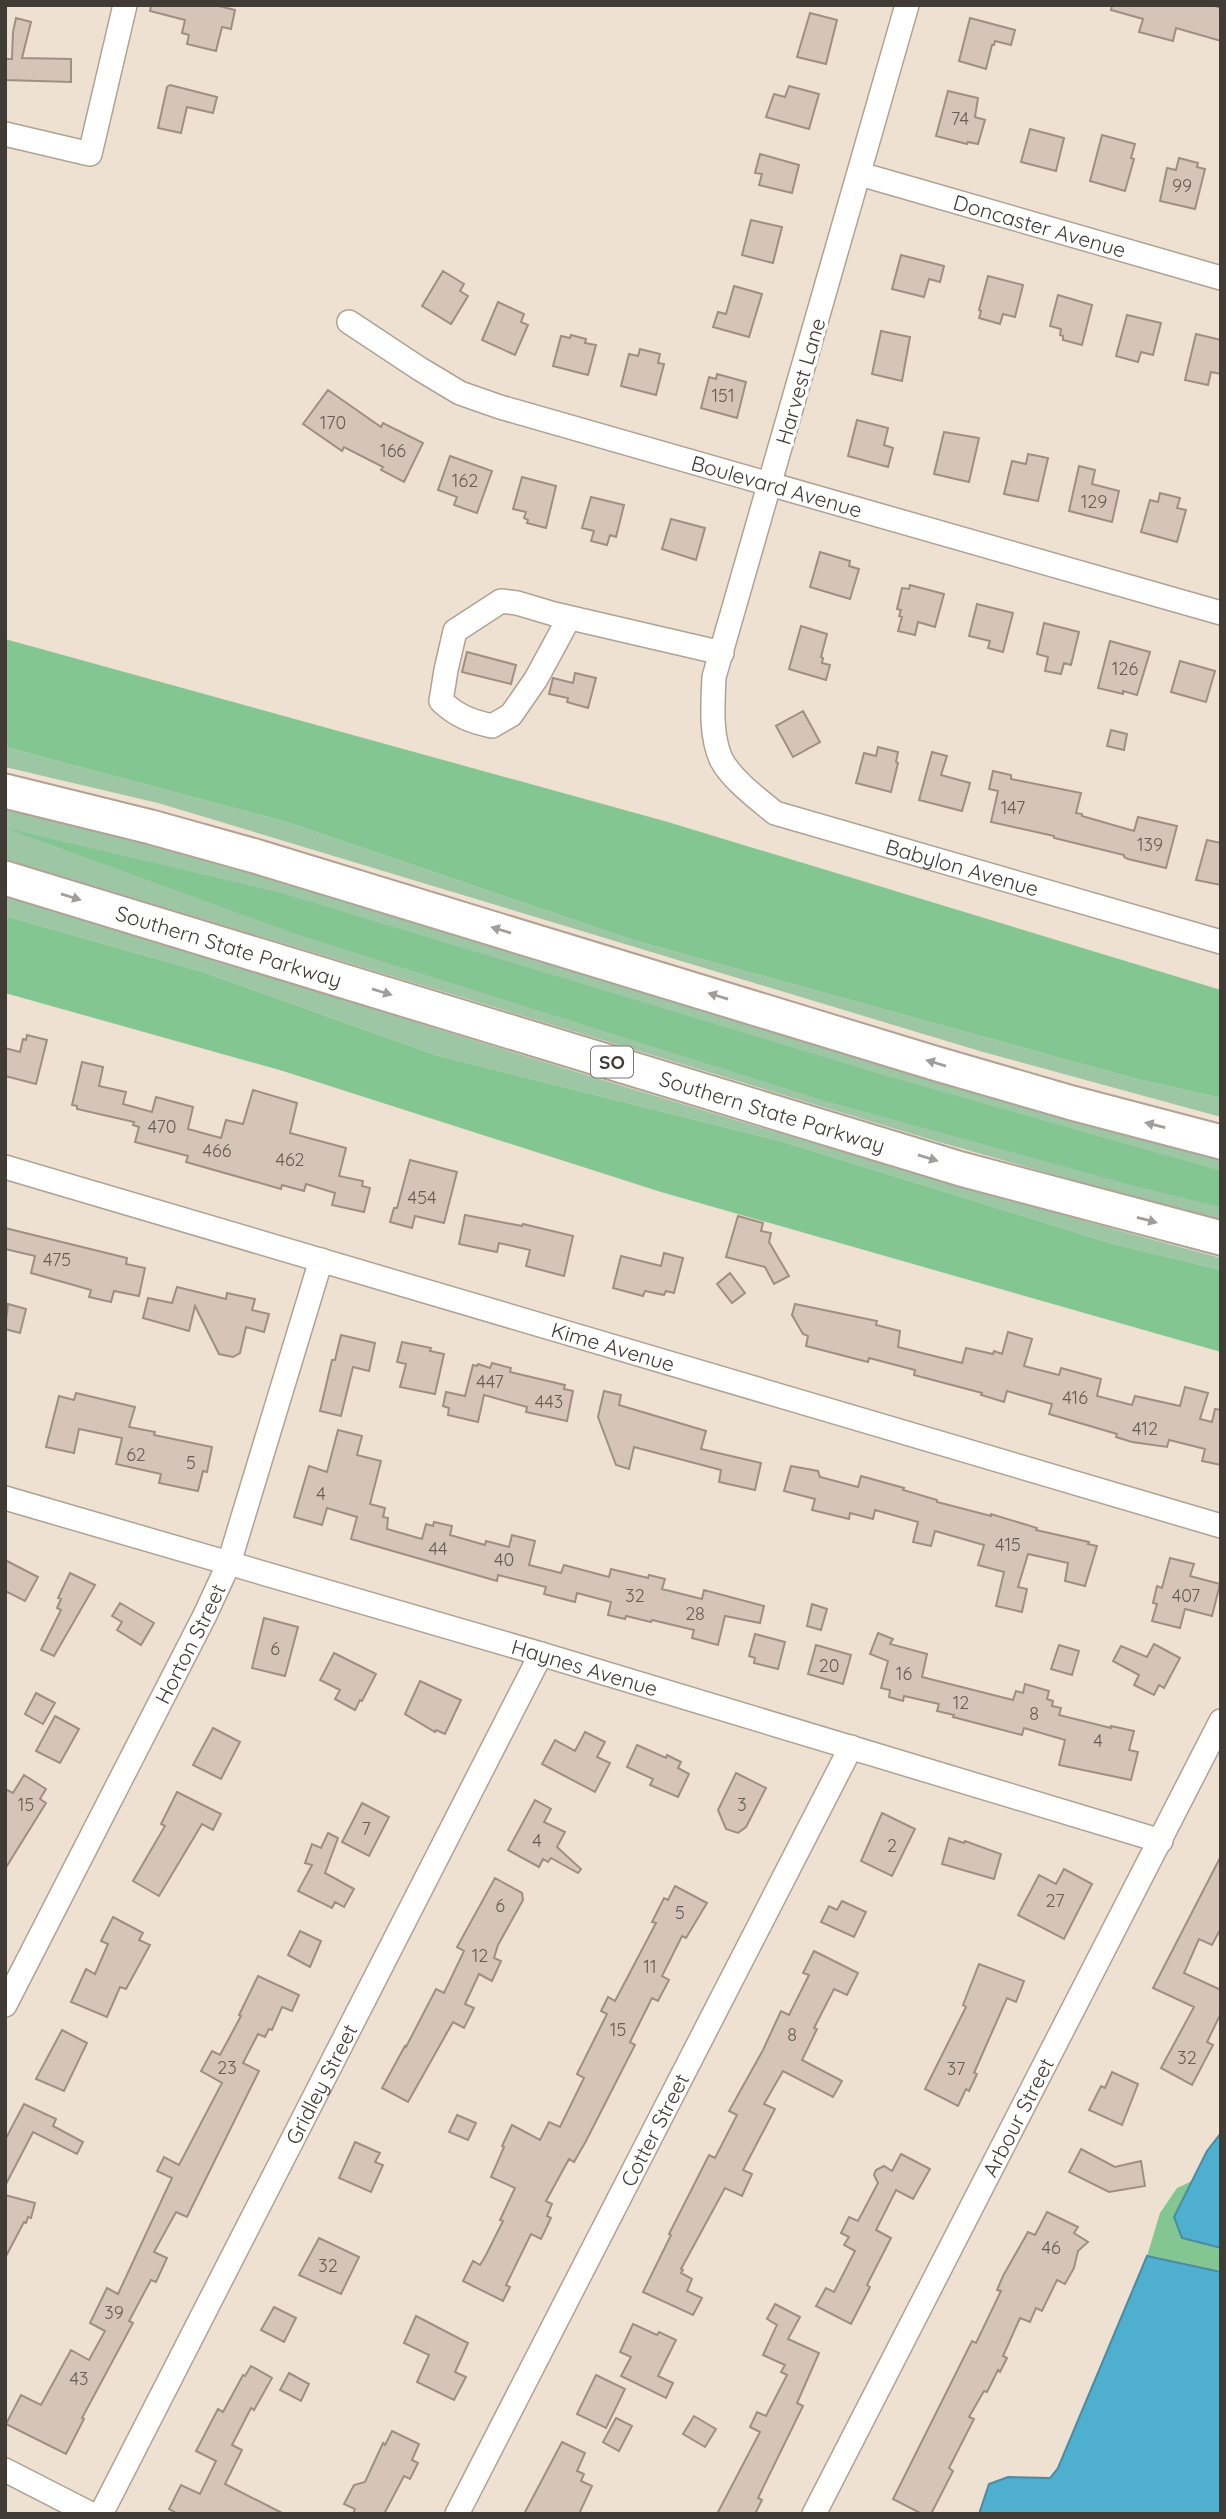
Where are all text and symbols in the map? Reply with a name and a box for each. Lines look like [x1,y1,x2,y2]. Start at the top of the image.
house number: 74 [951,107,969,130]
house number: 99 [1172,174,1192,197]
street label: Doncaster Avenue [950,189,1129,263]
street label: Harvest Lane [770,315,830,447]
house number: 151 [711,384,735,407]
house number: 170 [320,411,346,434]
house number: 166 [380,439,406,462]
street label: Boulevard Avenue [688,449,865,523]
house number: 162 [452,469,478,492]
house number: 129 [1081,490,1107,513]
house number: 126 [1112,657,1138,680]
house number: 147 [1001,796,1025,819]
street label: Babylon Avenue [883,833,1042,902]
house number: 139 [1137,833,1163,856]
one-way arrow [60,893,81,903]
street label: Southern State Parkway [113,900,345,993]
one-way arrow [490,925,511,935]
one-way arrow [372,988,393,998]
one-way arrow [708,991,729,1001]
road number: SO [591,1046,633,1078]
one-way arrow [925,1058,946,1068]
street label: Southern State Parkway [656,1065,888,1158]
house number: 470 [148,1115,176,1138]
one-way arrow [1144,1119,1166,1130]
house number: 466 [203,1139,232,1162]
house number: 462 [275,1148,305,1171]
one-way arrow [917,1154,938,1164]
house number: 454 [408,1186,436,1209]
one-way arrow [1136,1215,1158,1226]
house number: 475 [43,1248,71,1271]
street label: Kime Avenue [548,1316,678,1377]
house number: 447 [476,1370,504,1393]
house number: 416 [1062,1386,1088,1409]
house number: 443 [535,1390,563,1413]
house number: 412 [1132,1417,1158,1440]
house number: 62 [126,1443,146,1466]
house number: 5 [186,1451,196,1474]
house number: 4 [316,1482,326,1505]
house number: 415 [995,1533,1021,1556]
house number: 44 [429,1537,447,1560]
house number: 40 [494,1548,514,1571]
street label: Horton Street [149,1579,231,1708]
house number: 32 [625,1584,645,1607]
house number: 407 [1172,1584,1200,1607]
house number: 28 [685,1602,705,1625]
street label: Haynes Avenue [509,1633,661,1702]
house number: 6 [270,1637,280,1660]
house number: 20 [819,1654,839,1677]
house number: 16 [896,1662,912,1685]
house number: 12 [953,1691,969,1714]
house number: 8 [1029,1702,1039,1725]
house number: 4 [1093,1729,1103,1752]
house number: 15 [18,1793,34,1816]
house number: 3 [737,1793,747,1816]
house number: 7 [361,1817,371,1840]
house number: 4 [532,1829,542,1852]
house number: 2 [887,1834,897,1857]
house number: 27 [1046,1889,1064,1912]
house number: 6 [495,1894,505,1917]
house number: 5 [675,1901,685,1924]
house number: 12 [472,1944,488,1967]
house number: 11 [643,1955,657,1978]
house number: 15 [610,2018,626,2041]
street label: Gridley Street [279,2020,363,2148]
house number: 8 [787,2023,797,2046]
house number: 32 [1177,2046,1197,2069]
street label: Arbour Street [976,2053,1059,2181]
house number: 23 [217,2056,237,2079]
house number: 37 [947,2057,965,2080]
street label: Cotter Street [615,2069,694,2191]
house number: 46 [1041,2236,1061,2259]
house number: 32 [318,2254,338,2277]
house number: 39 [104,2301,124,2324]
house number: 43 [70,2367,88,2390]

